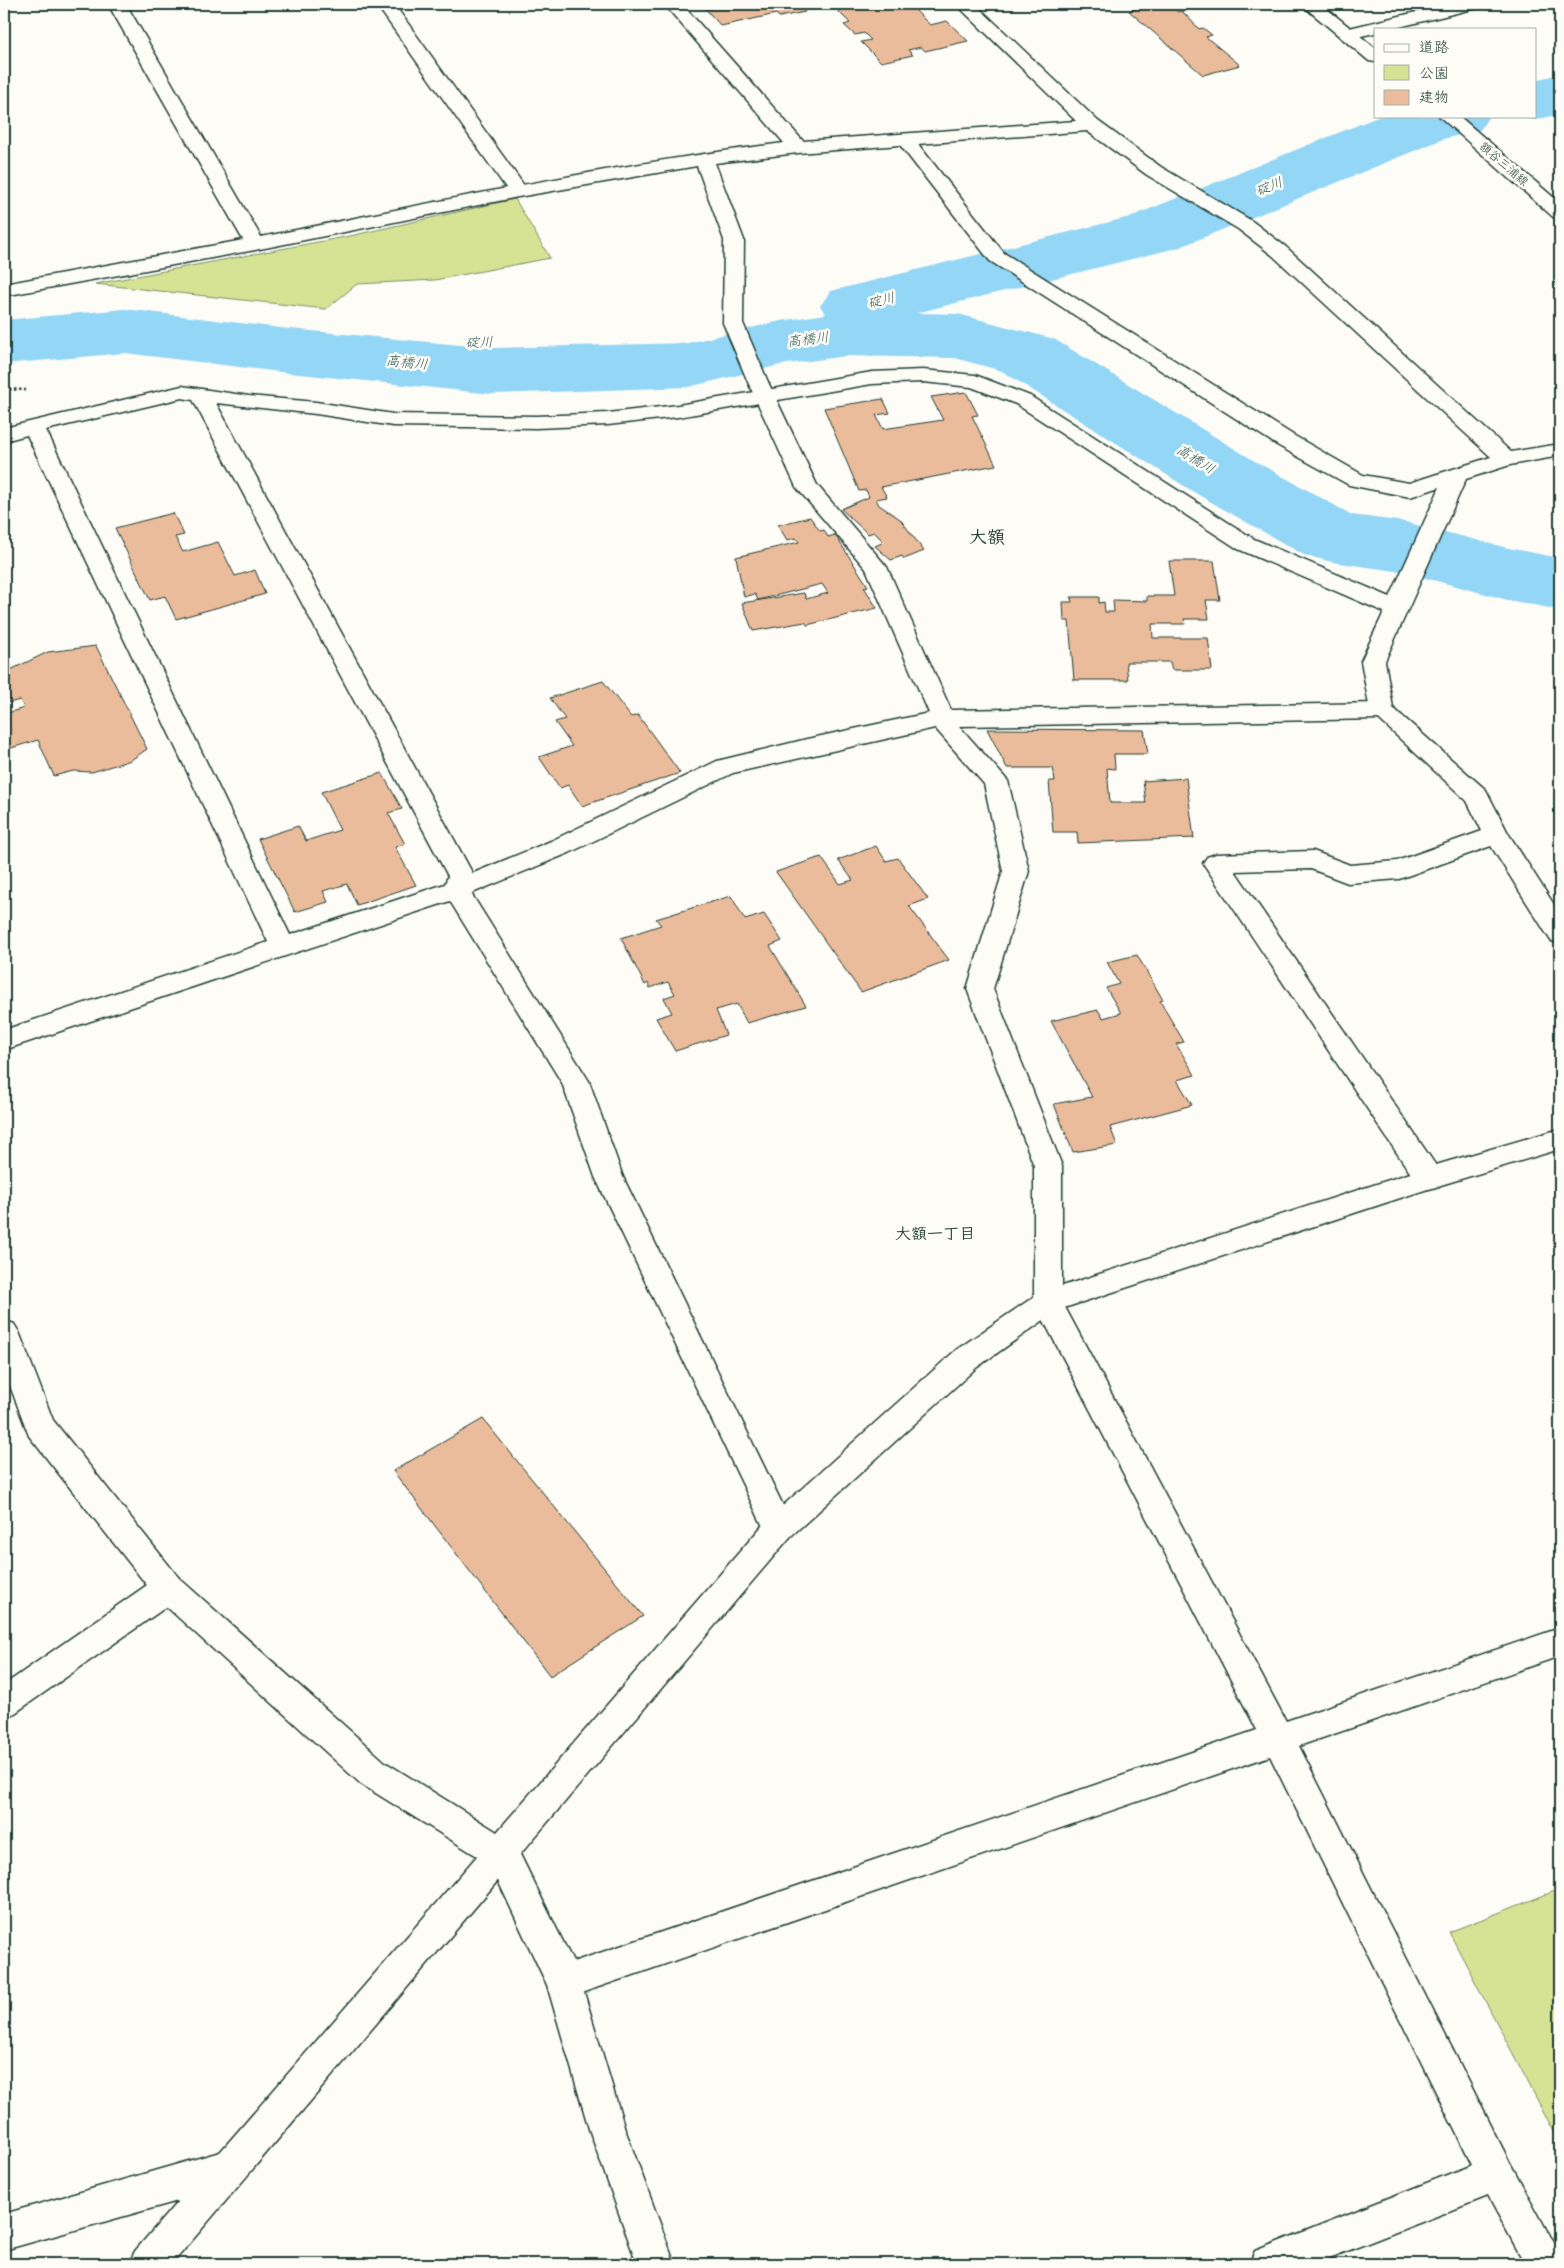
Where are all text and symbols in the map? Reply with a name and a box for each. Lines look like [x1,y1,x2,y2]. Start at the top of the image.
legend [1374,28,1536,118]
text: 道路 [1419,36,1449,56]
text: 公園 [1419,62,1449,82]
text: 建物 [1419,86,1449,106]
street label: 額谷三浦線 [1477,138,1533,189]
water label: 碇川 [1252,171,1285,200]
water label: 碇川 [865,287,897,312]
water label: 高橋川 [786,327,830,350]
water label: 碇川 [465,332,493,351]
water label: 高橋川 [385,350,429,373]
water label: 高橋川 [1173,439,1219,478]
district label: 大額 [969,524,1005,548]
district label: 大額一丁目 [895,1222,975,1243]

